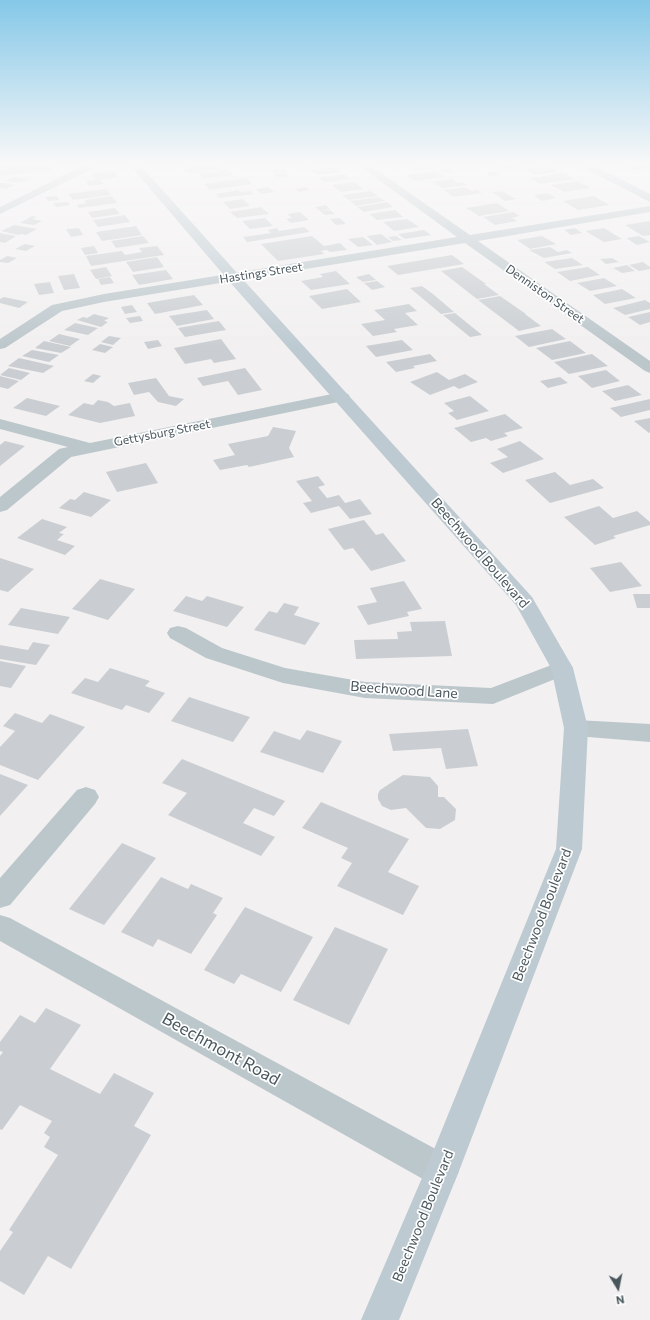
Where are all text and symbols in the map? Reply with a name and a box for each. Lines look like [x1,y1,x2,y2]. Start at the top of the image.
street label: Hastings Street [219,259,303,287]
street label: Denniston Street [503,262,587,326]
street label: Gettysburg Street [113,417,211,449]
street label: Beechwood Boulevard [427,494,533,612]
street label: Beechwood Lane [350,678,458,702]
street label: Beechwood Boulevard [509,846,575,984]
street label: Beechmont Road [158,1008,284,1090]
street label: Beechwood Boulevard [389,1148,457,1284]
north arrow [598,1268,638,1308]
text: N [615,1293,625,1307]

